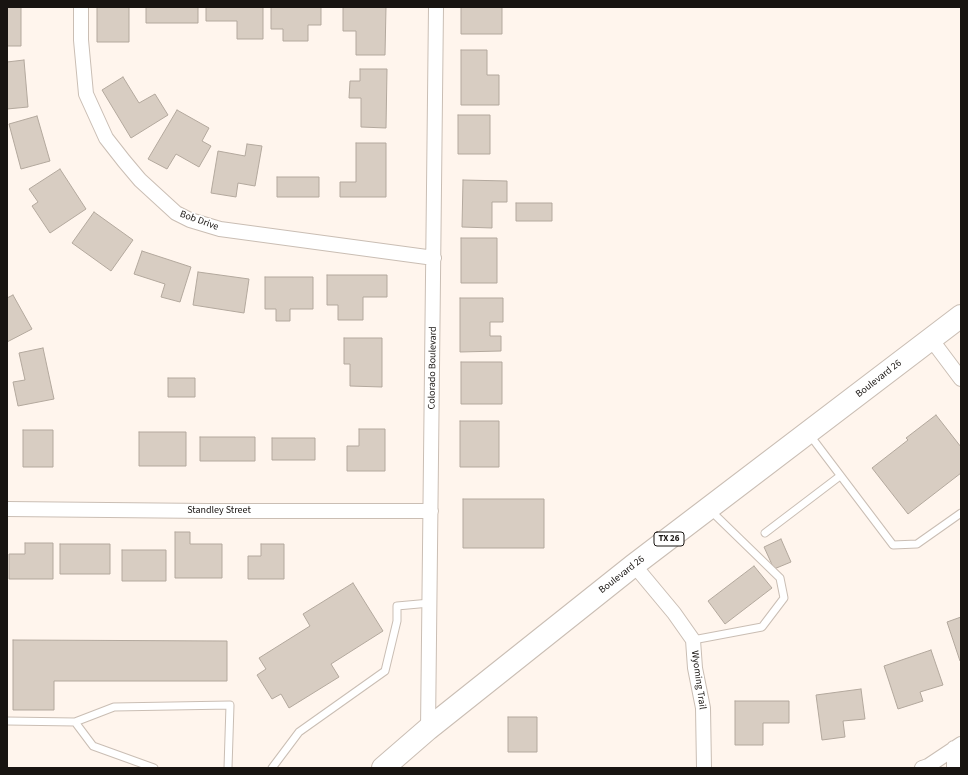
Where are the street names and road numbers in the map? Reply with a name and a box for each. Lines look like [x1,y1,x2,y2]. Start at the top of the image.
street label: Bob Drive [178,208,220,234]
street label: Colorado Boulevard [426,326,440,410]
street label: Boulevard 26 [854,357,904,401]
street label: Standley Street [187,505,251,517]
road number: TX 26 [654,532,684,546]
street label: Boulevard 26 [597,553,647,597]
street label: Wyoming Trail [688,650,708,710]

